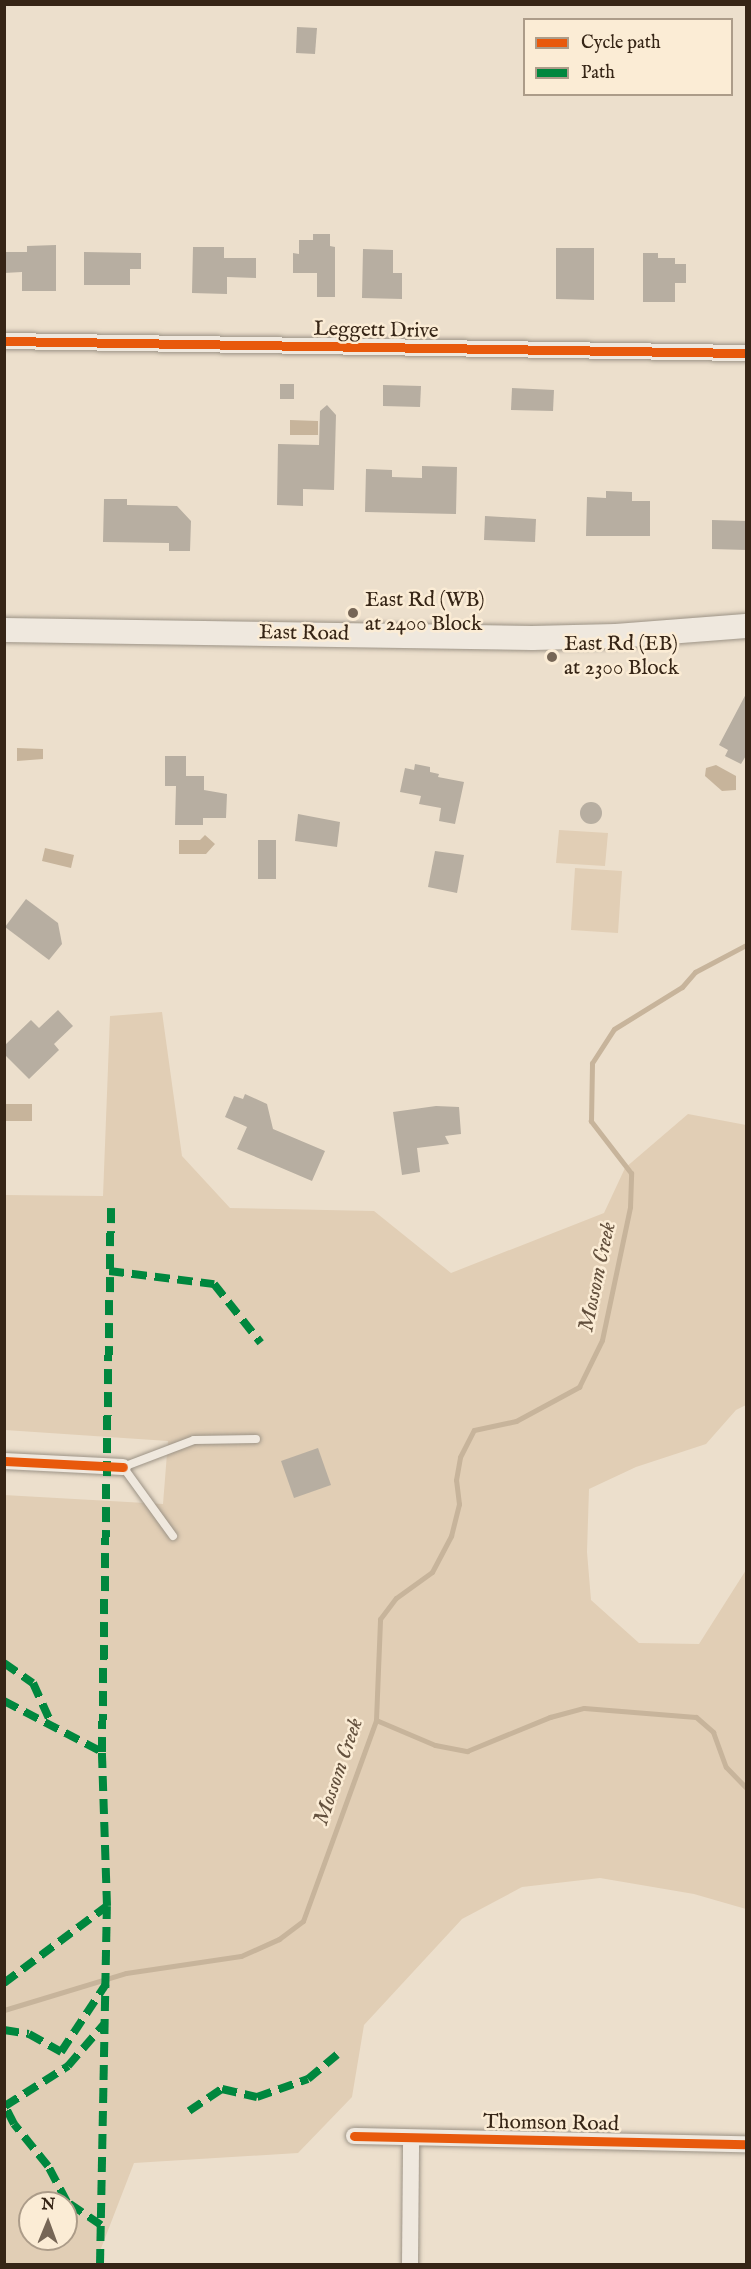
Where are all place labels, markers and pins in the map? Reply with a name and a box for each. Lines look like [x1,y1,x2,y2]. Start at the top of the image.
place label: East Rd (WB) at 2400 Block [365,588,485,638]
marker: East Rd (WB) at 2400 Block [346,606,360,620]
place label: East Rd (EB) at 2300 Block [564,632,679,682]
marker: East Rd (EB) at 2300 Block [545,650,559,664]

